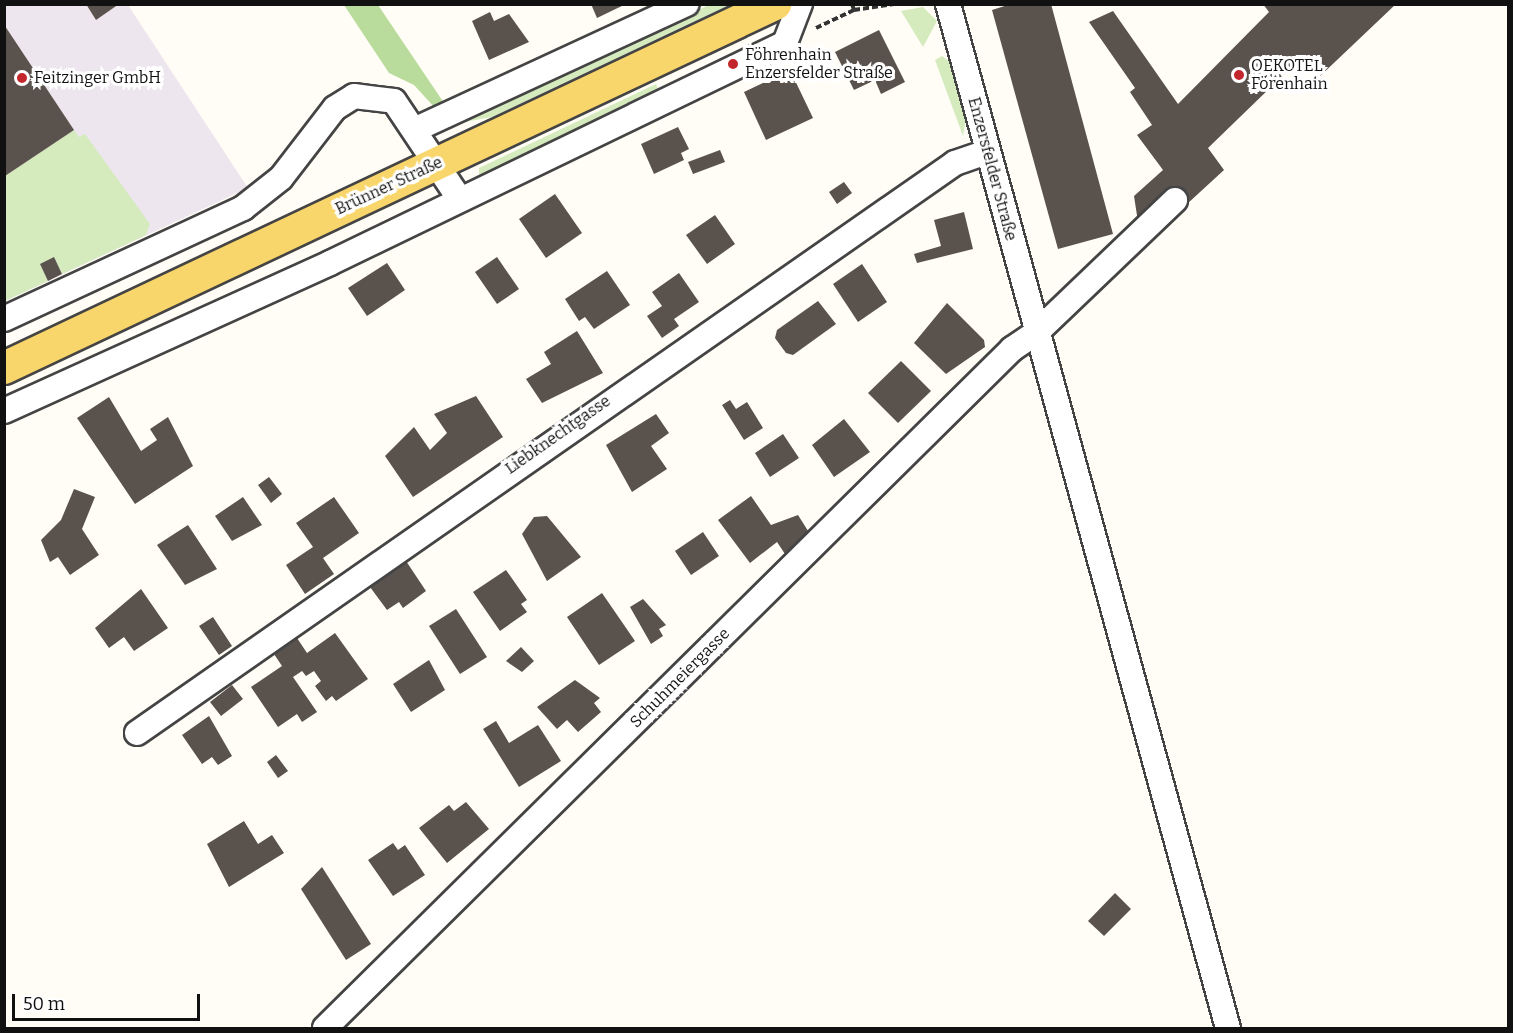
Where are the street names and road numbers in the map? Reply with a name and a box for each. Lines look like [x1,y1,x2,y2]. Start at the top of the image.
street label: Enzersfelder Straße [964,95,1020,243]
street label: Brünner Straße [333,153,445,219]
street label: Liebknechtgasse [502,392,614,478]
street label: Schuhmeiergasse [626,624,734,732]

